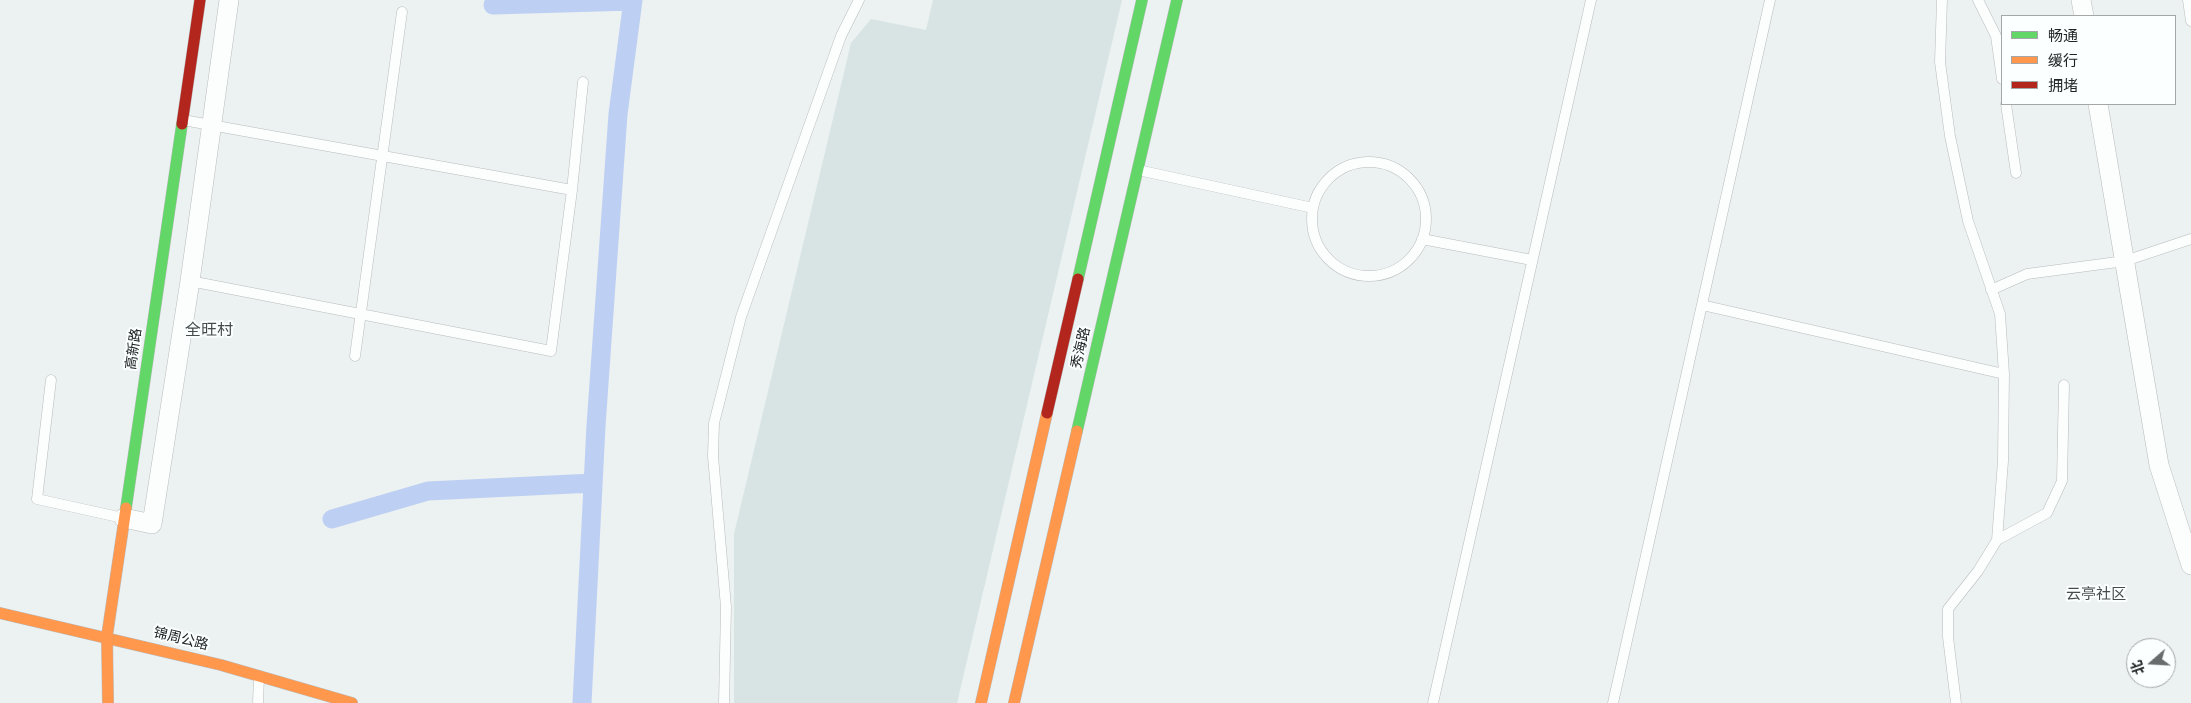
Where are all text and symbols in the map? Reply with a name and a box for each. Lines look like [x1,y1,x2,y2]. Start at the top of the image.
legend [2001,15,2176,105]
text: 畅通 [2048,26,2078,45]
text: 缓行 [2048,51,2078,70]
text: 拥堵 [2048,76,2078,95]
district label: 全旺村 [185,320,233,340]
street label: 秀海路 [1068,326,1094,370]
street label: 高新路 [123,327,145,371]
district label: 云亭社区 [2066,586,2126,604]
street label: 锦周公路 [152,624,210,654]
north arrow [2126,638,2176,688]
text: 北 [2127,658,2149,677]

